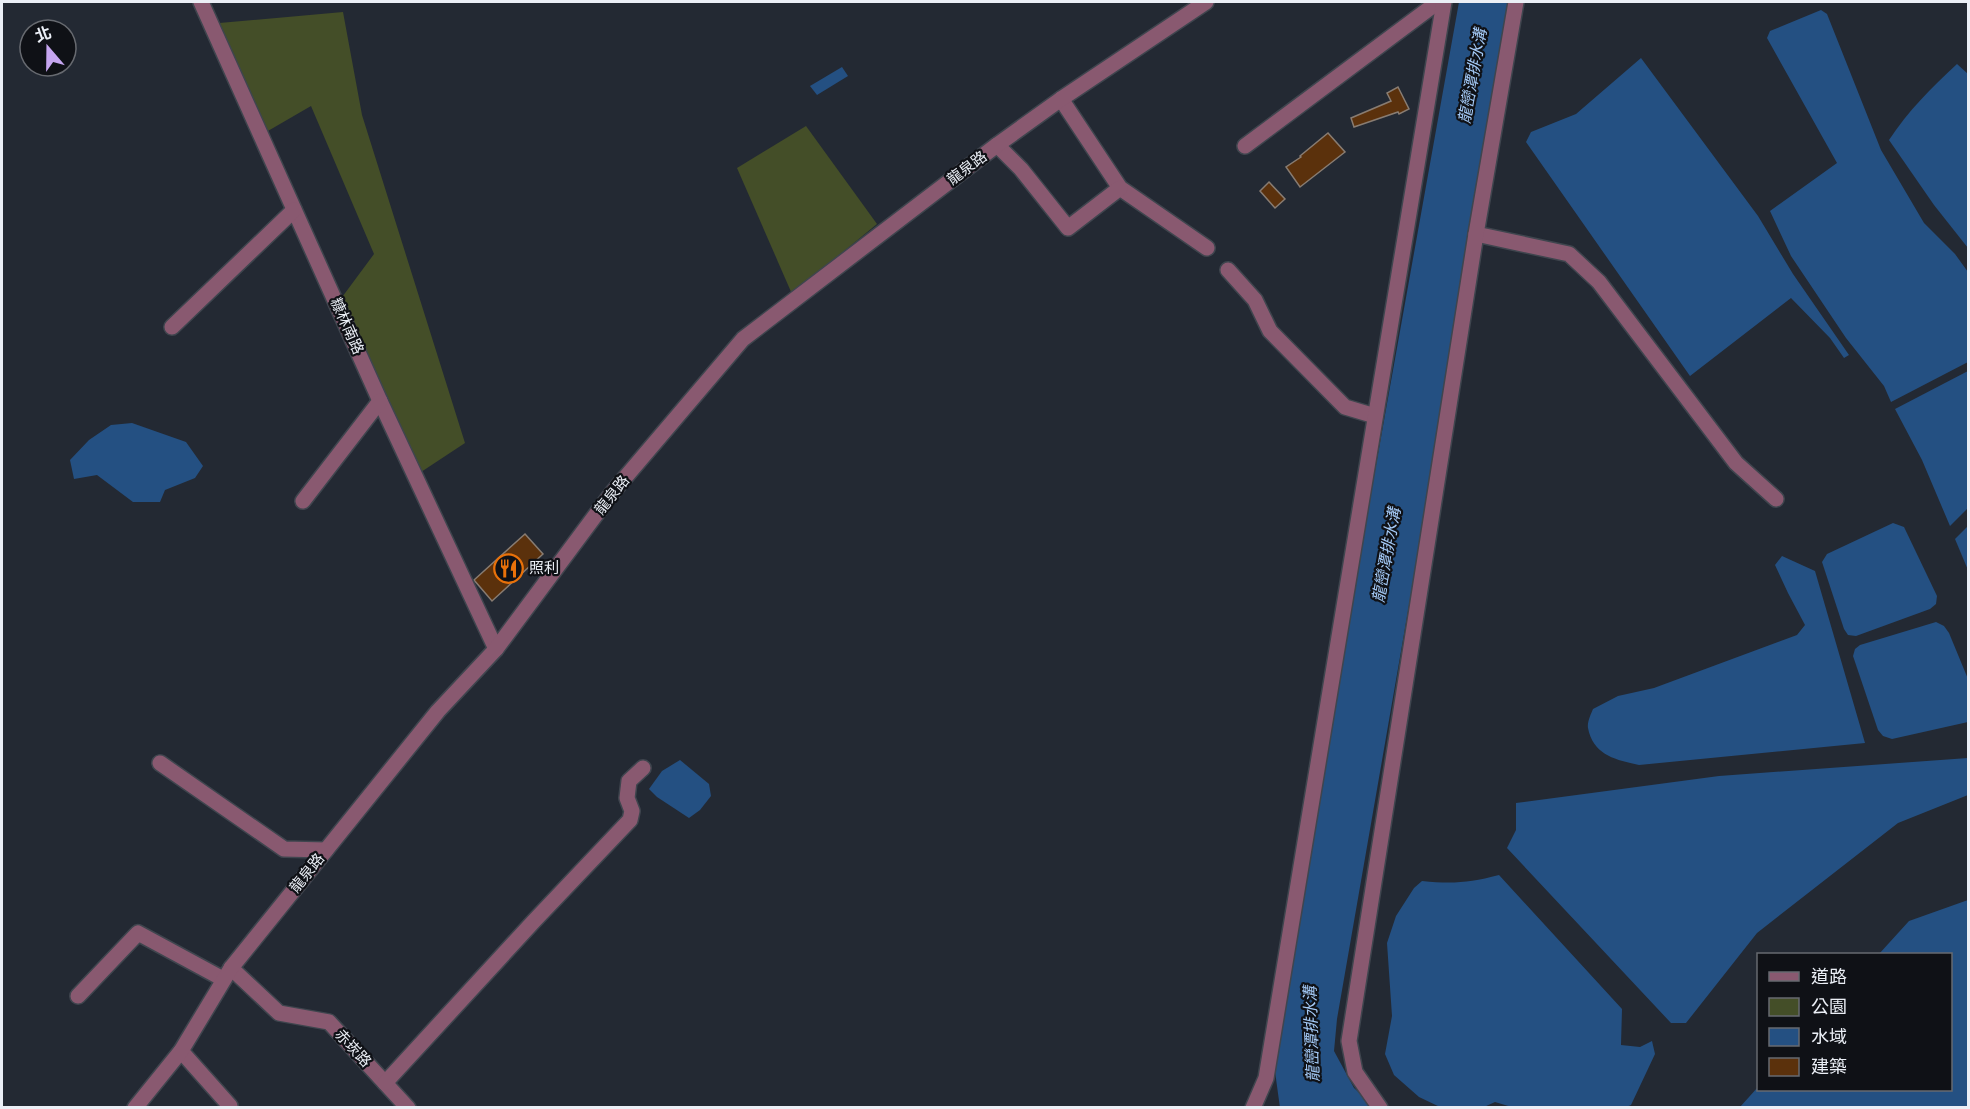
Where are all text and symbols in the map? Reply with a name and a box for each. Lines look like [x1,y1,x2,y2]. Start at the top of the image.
north arrow [18,18,78,78]
text: 北 [32,21,54,46]
water label: 龍巒潭排水溝 [1453,25,1491,125]
street label: 龍泉路 [942,146,990,189]
street label: 糠林南路 [327,294,369,357]
street label: 龍泉路 [589,471,633,518]
water label: 龍巒潭排水溝 [1367,504,1405,604]
restaurant icon: 照利 [492,552,524,584]
place label: 照利 [529,557,559,577]
street label: 龍泉路 [284,849,328,896]
legend [1757,953,1952,1091]
text: 道路 [1811,964,1847,988]
water label: 龍巒潭排水溝 [1298,984,1323,1082]
text: 公園 [1811,994,1847,1018]
street label: 赤崁路 [331,1024,376,1071]
text: 水域 [1811,1024,1847,1048]
text: 建築 [1811,1054,1847,1078]

